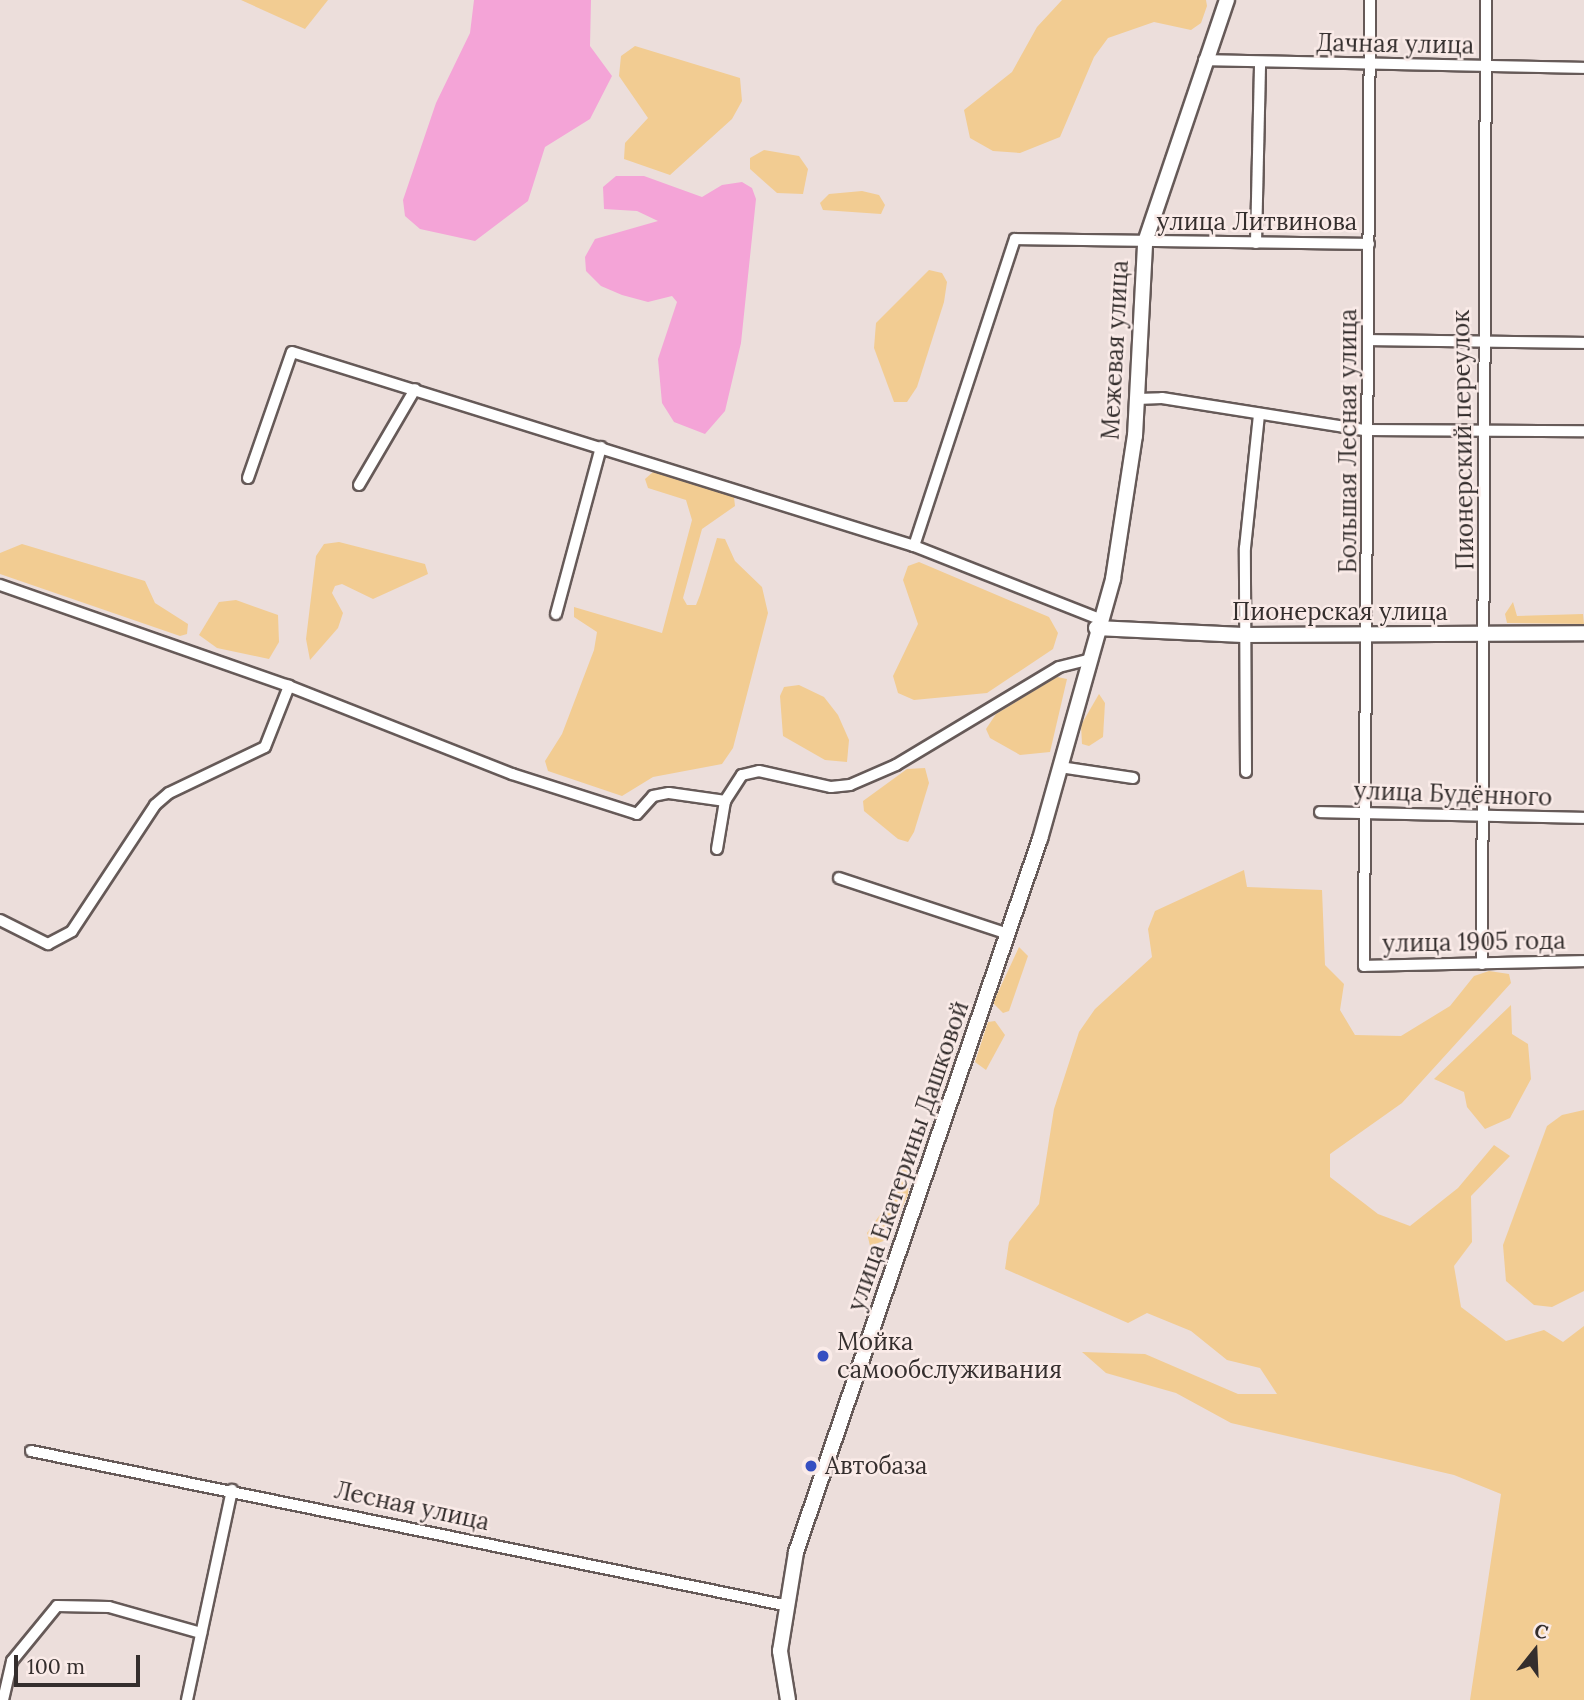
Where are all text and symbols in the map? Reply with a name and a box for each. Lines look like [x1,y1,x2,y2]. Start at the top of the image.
street label: Дачная улица [1316,28,1474,60]
street label: улица Литвинова [1157,208,1357,236]
street label: Межевая улица [1096,259,1134,441]
street label: Большая Лесная улица [1334,309,1362,573]
street label: Пионерский переулок [1446,310,1480,570]
street label: Пионерская улица [1232,598,1448,626]
street label: улица Будённого [1353,776,1553,812]
street label: улица 1905 года [1382,926,1566,958]
street label: улица Екатерины Дашковой [841,997,975,1315]
place label: Мойка самообслуживания [837,1328,1062,1384]
marker: Мойка самообслуживания [815,1348,831,1364]
place label: Автобаза [825,1452,927,1480]
marker: Автобаза [803,1458,819,1474]
street label: Лесная улица [332,1476,492,1536]
north arrow [1500,1616,1570,1686]
text: С [1532,1618,1551,1644]
scale bar [18,1640,144,1684]
text: 100 m [27,1653,85,1680]

